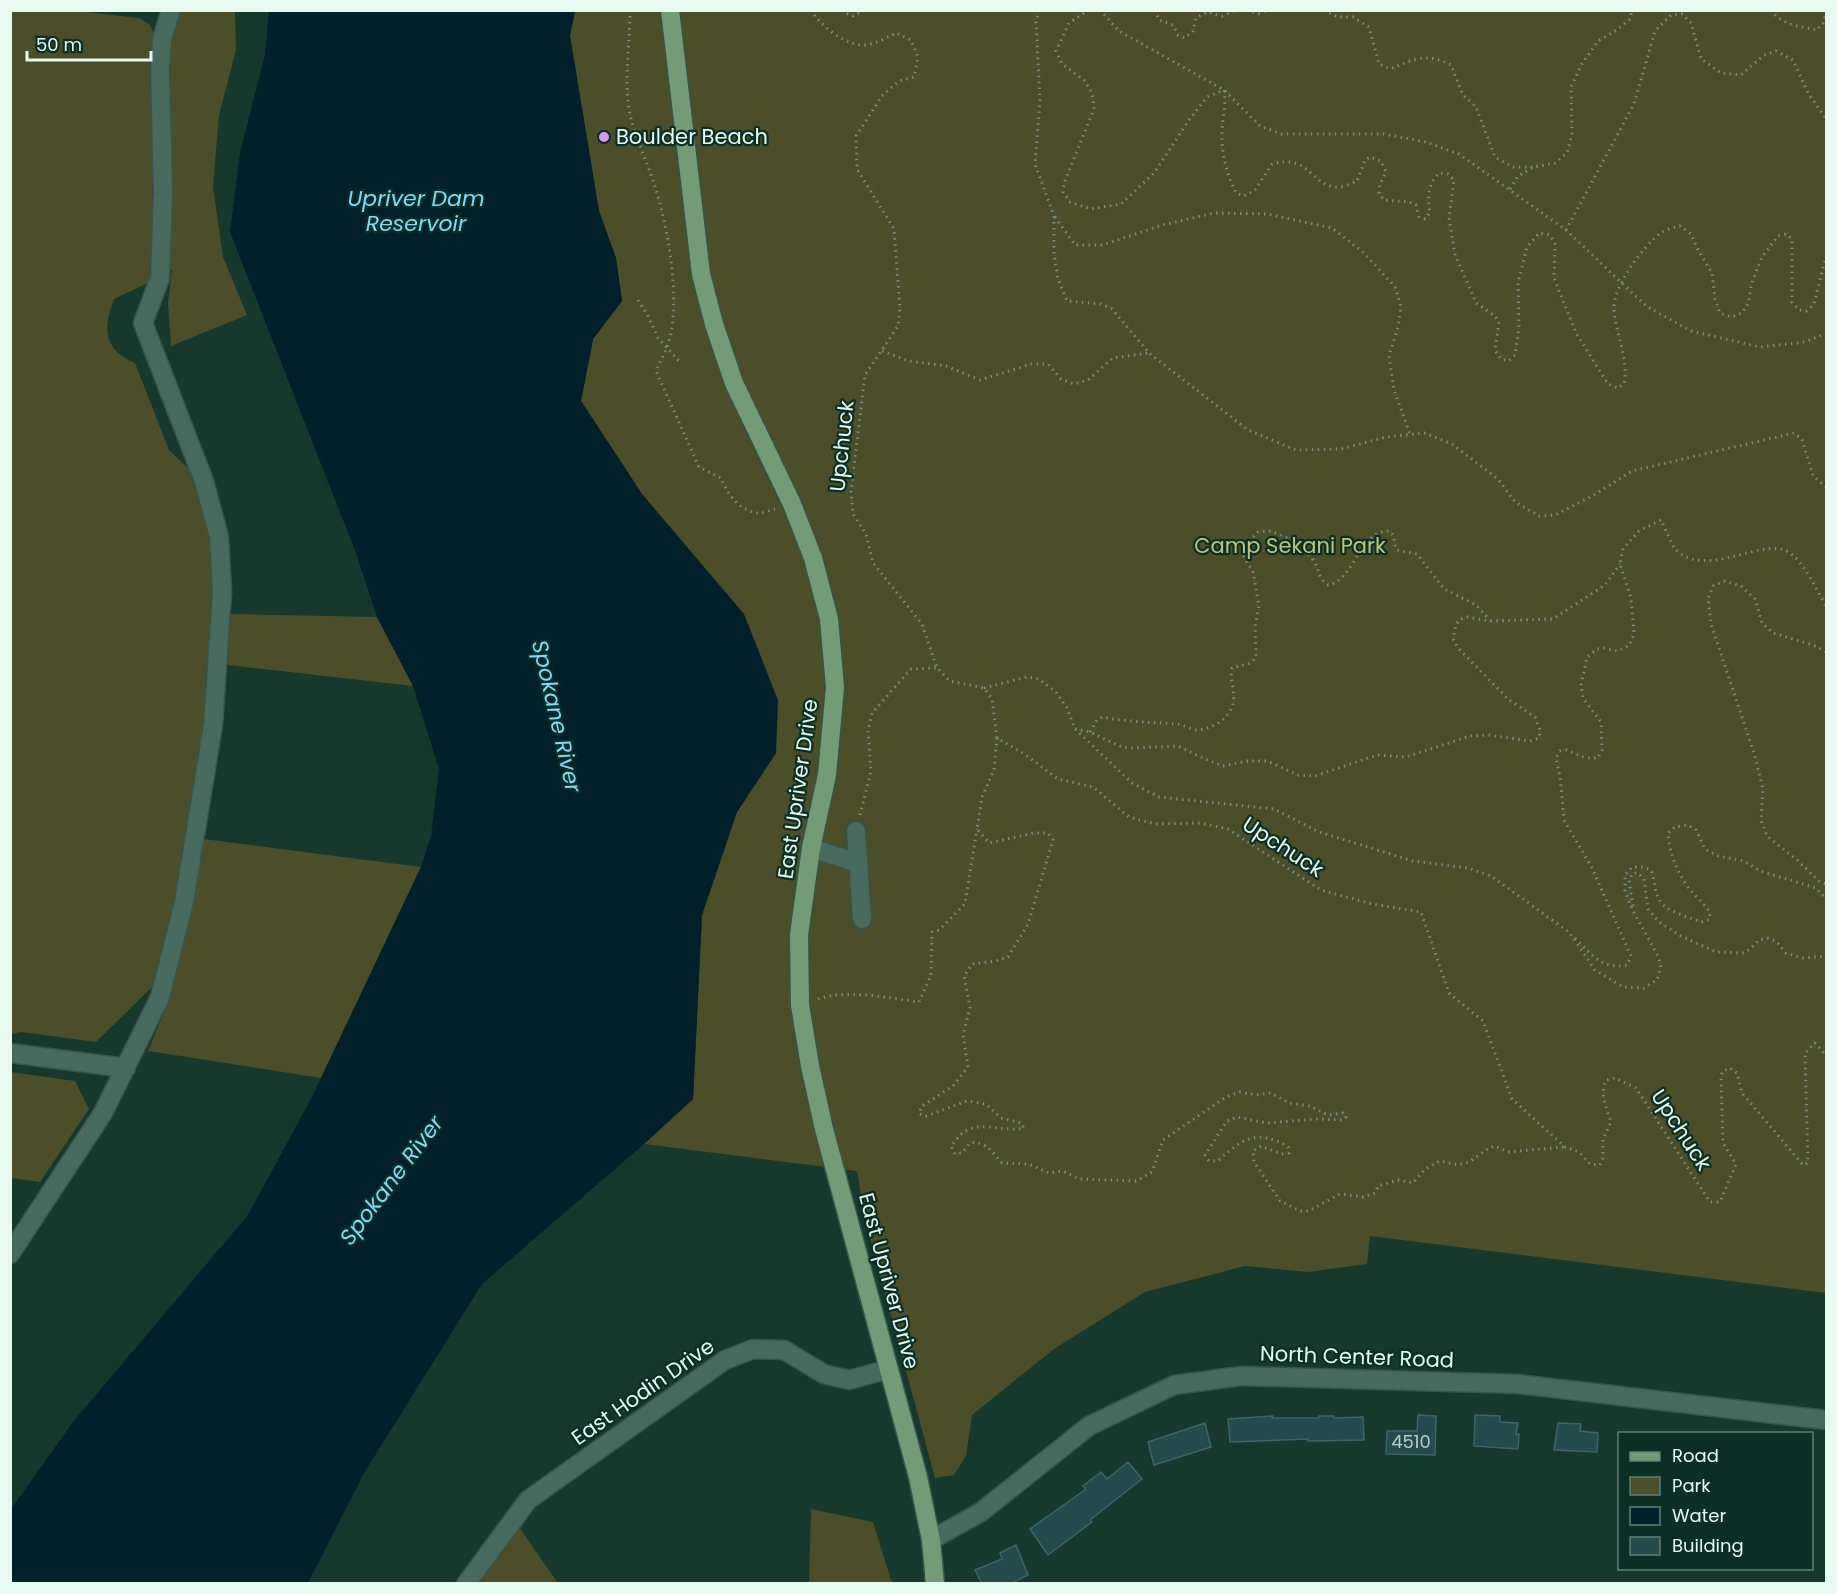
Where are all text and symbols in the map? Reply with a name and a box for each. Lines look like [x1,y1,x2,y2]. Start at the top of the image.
scale bar [27,24,152,62]
text: 50 m [36,32,82,57]
place label: Boulder Beach [616,122,768,151]
marker: Boulder Beach [597,130,611,144]
water label: Upriver Dam Reservoir [347,183,485,239]
street label: Upchuck [822,399,861,493]
park label: Camp Sekani Park [1194,531,1386,560]
water label: Spokane River [524,637,589,796]
street label: East Upriver Drive [771,697,824,881]
street label: Upchuck [1237,809,1330,884]
street label: Upchuck [1644,1083,1719,1176]
water label: Spokane River [332,1108,451,1252]
street label: East Upriver Drive [852,1189,927,1372]
street label: East Hodin Drive [565,1331,720,1452]
street label: North Center Road [1260,1339,1455,1374]
house number: 4510 [1391,1429,1431,1454]
legend [1618,1432,1813,1570]
text: Road [1672,1443,1719,1468]
text: Park [1672,1473,1711,1498]
text: Water [1672,1503,1726,1528]
text: Building [1672,1533,1744,1558]

